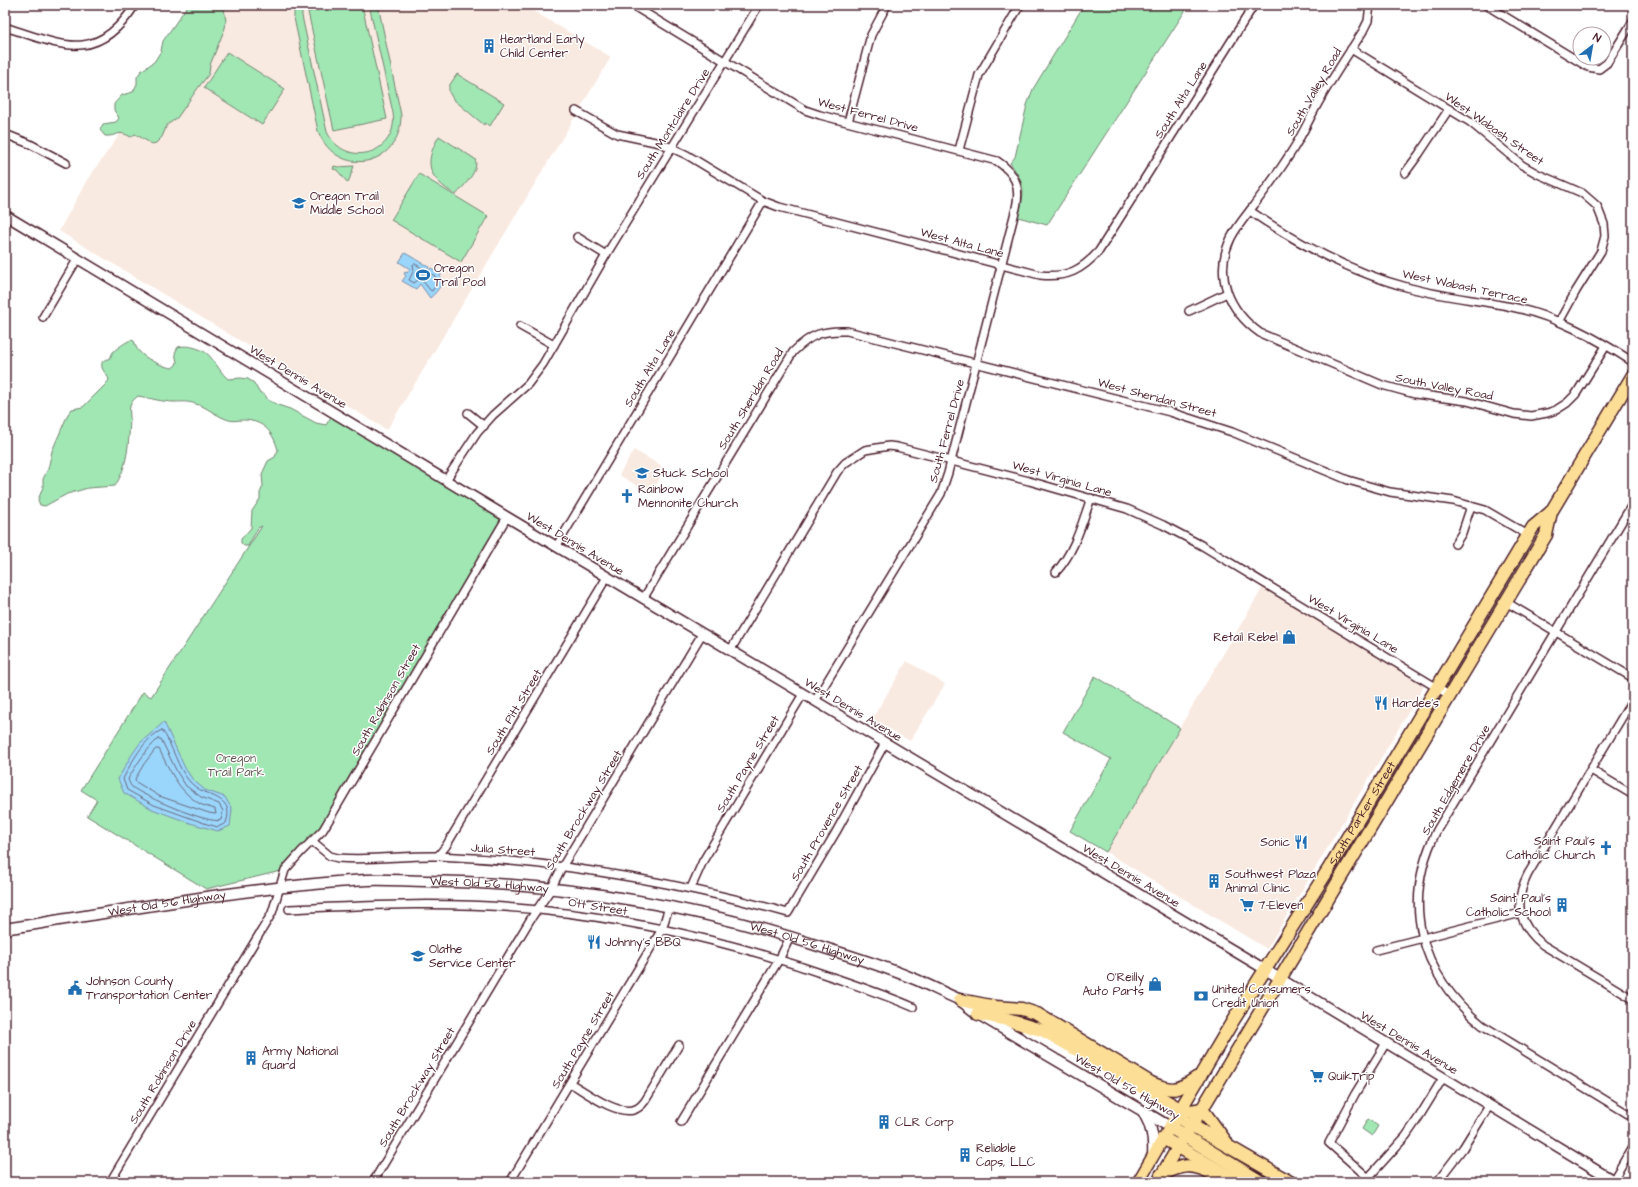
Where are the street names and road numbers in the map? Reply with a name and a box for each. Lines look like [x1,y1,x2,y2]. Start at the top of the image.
street label: South Valley Road [1282,45,1347,140]
street label: South Alta Lane [1150,58,1212,142]
street label: South Montclaire Drive [632,65,714,183]
street label: West Wabash Street [1441,88,1547,170]
street label: West Ferrel Drive [816,93,921,137]
street label: West Alta Lane [918,224,1006,262]
street label: West Wabash Terrace [1401,265,1530,309]
street label: South Alta Lane [620,325,680,410]
street label: West Dennis Avenue [246,341,351,413]
street label: South Sheridan Road [714,345,788,453]
street label: South Valley Road [1394,369,1494,406]
street label: West Sheridan Street [1096,374,1218,422]
street label: South Ferrel Drive [925,377,969,485]
street label: West Virginia Lane [1010,457,1114,502]
street label: West Dennis Avenue [523,508,628,580]
street label: West Virginia Lane [1304,590,1402,659]
street label: South Robinson Street [347,641,425,759]
street label: South Pitt Street [482,666,546,758]
street label: West Dennis Avenue [801,674,906,746]
street label: South Payne Street [712,712,785,816]
street label: South Edgemere Drive [1417,721,1496,839]
street label: South Brockway Street [541,747,628,874]
street label: South Parker Street [1324,758,1400,869]
street label: South Provence Street [787,762,867,884]
street label: Julia Street [470,839,536,861]
street label: West Dennis Avenue [1079,840,1184,912]
street label: West Old 56 Highway [430,873,550,898]
street label: West Old 56 Highway [107,886,227,921]
street label: Ott Street [567,894,629,920]
street label: West Old 56 Highway [748,917,867,969]
street label: South Payne Street [547,988,620,1092]
street label: West Dennis Avenue [1357,1007,1462,1079]
street label: South Robinson Drive [125,1016,201,1127]
street label: South Brockway Street [374,1024,461,1151]
street label: West Old 56 Highway [1071,1050,1183,1125]

